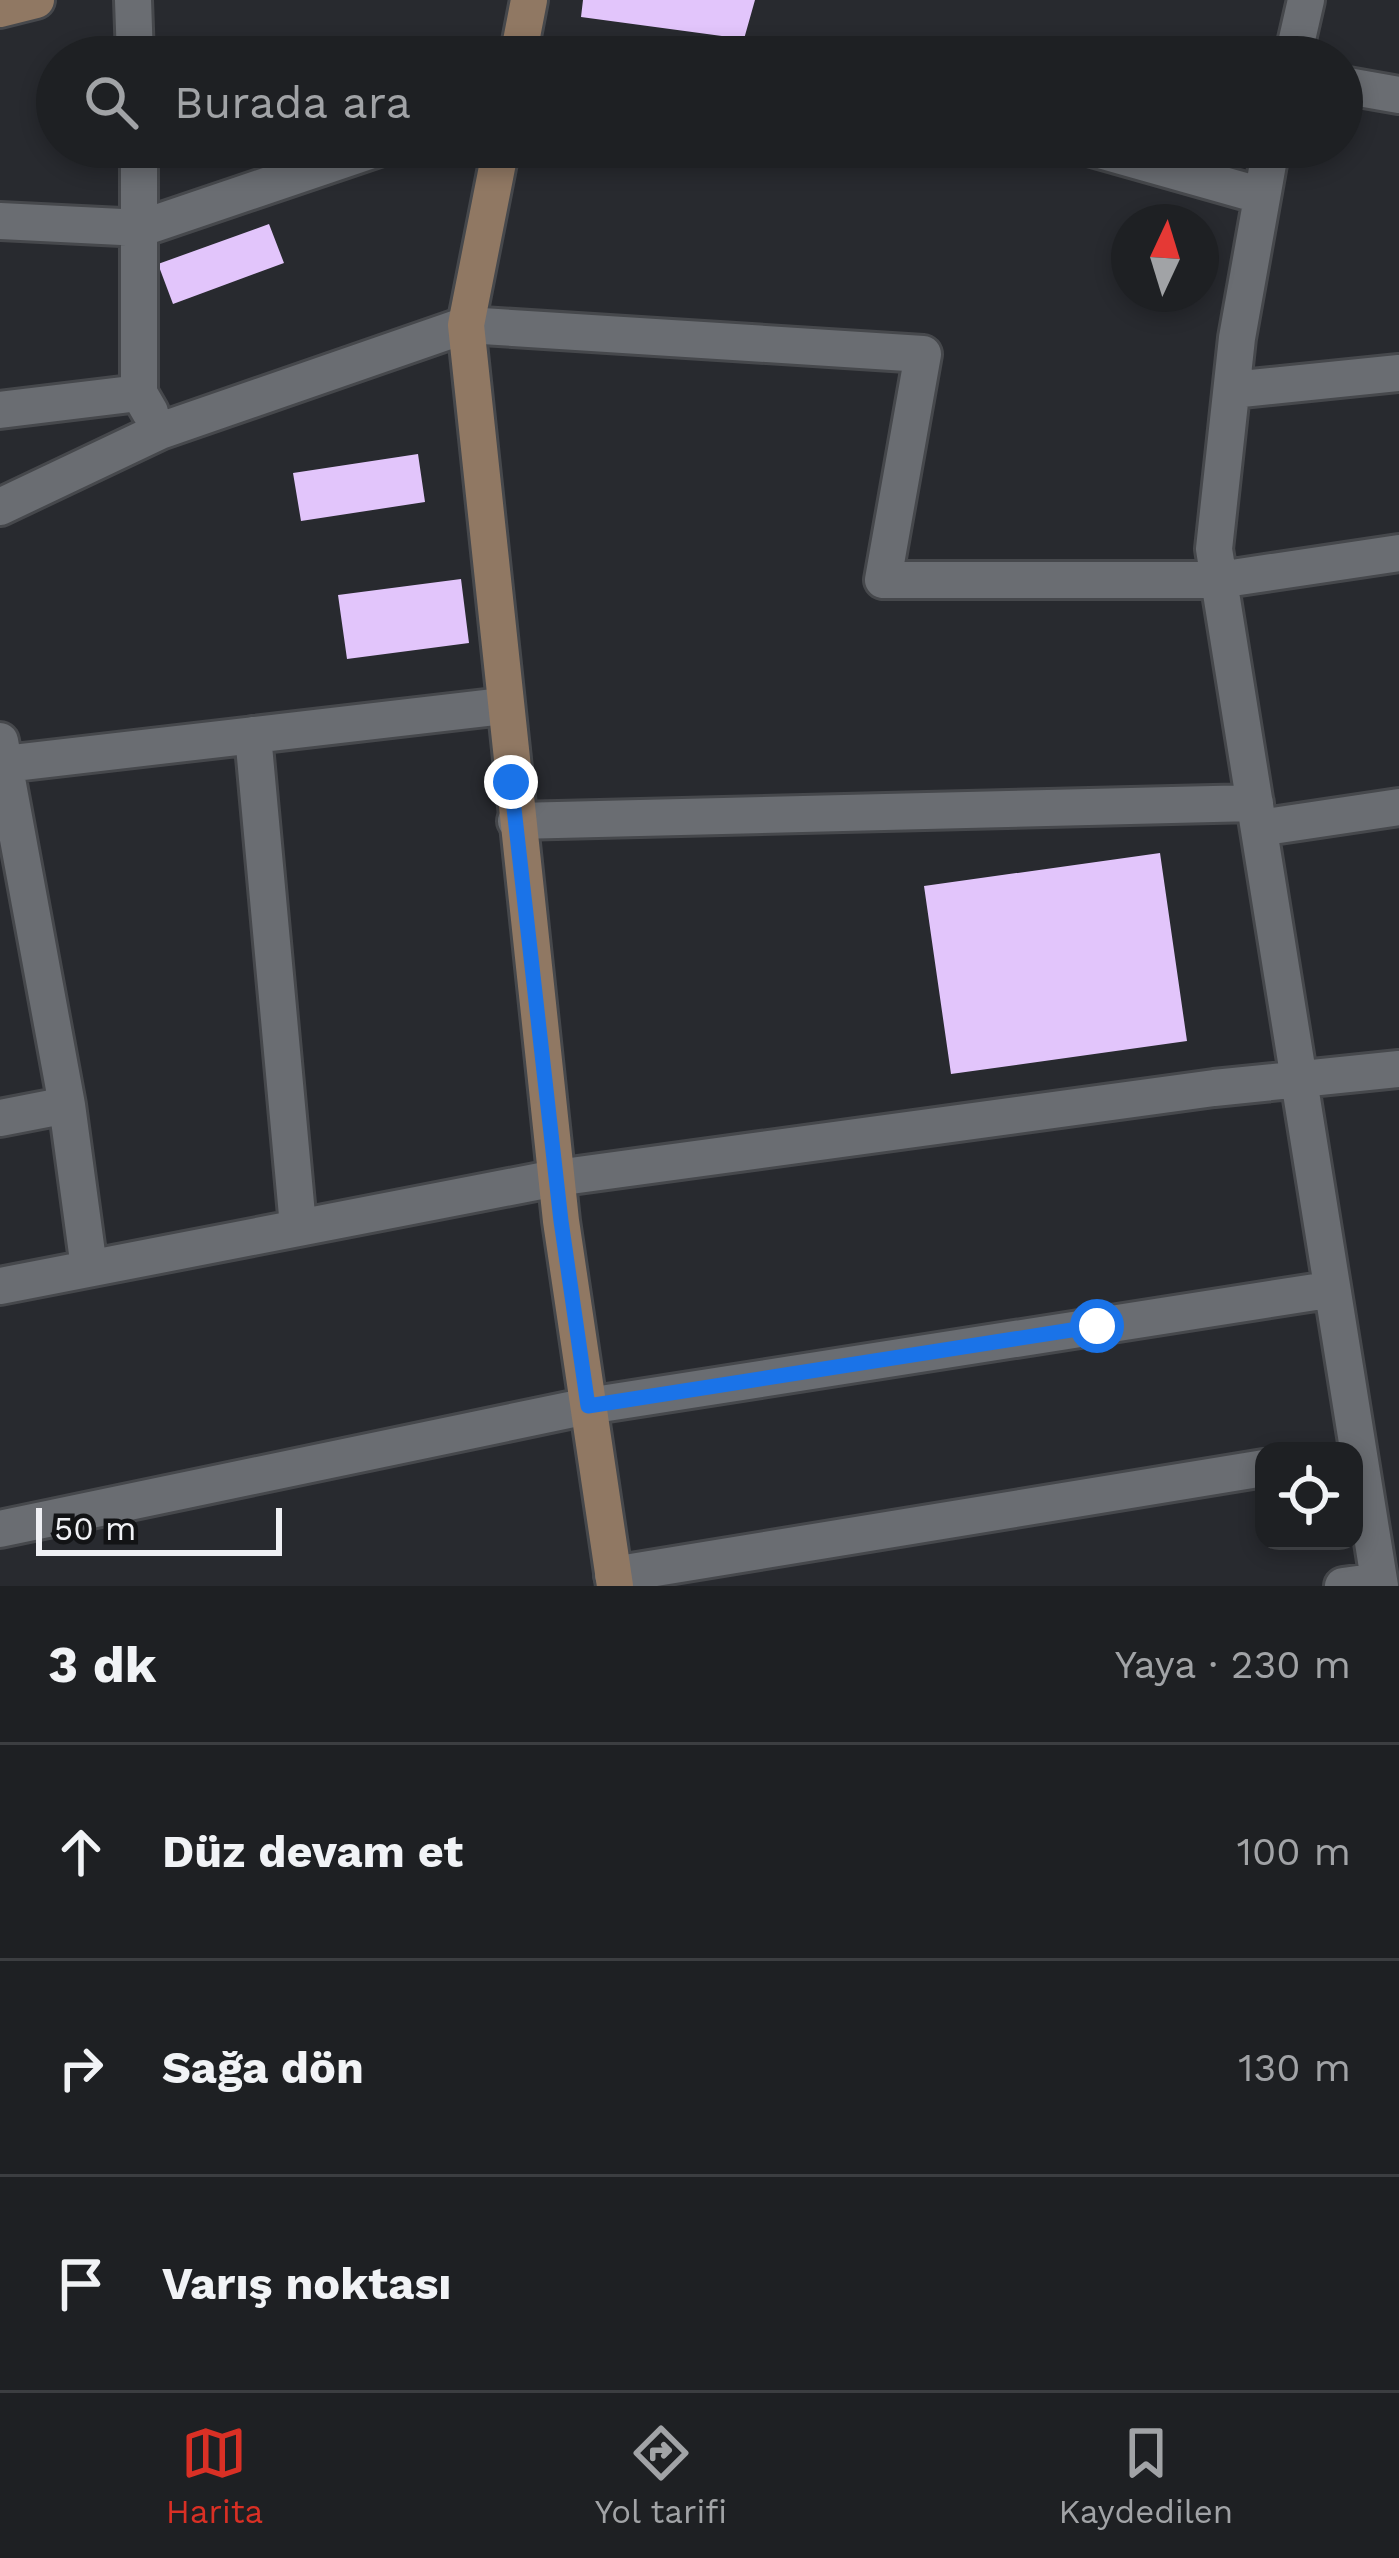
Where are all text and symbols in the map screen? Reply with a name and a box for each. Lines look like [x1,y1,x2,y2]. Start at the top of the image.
search box [36,36,1363,168]
icon: search [78,69,144,135]
text: Burada ara [174,76,411,129]
north arrow [1111,204,1219,312]
route end [484,755,538,809]
route start [1070,1299,1124,1353]
map controls [1255,1442,1363,1550]
button: locate [1255,1442,1363,1550]
scale bar [36,1502,282,1555]
text: 50 m [54,1509,136,1548]
text: 3 dk [48,1635,157,1694]
text: Yaya · 230 m [1115,1642,1351,1687]
icon: ahead [48,1819,114,1885]
text: Düz devam et [162,1825,463,1878]
text: 100 m [1237,1829,1351,1874]
icon: right [48,2035,114,2101]
text: Sağa dön [162,2041,364,2094]
text: 130 m [1238,2045,1351,2090]
icon: arrive [48,2251,114,2317]
text: Varış noktası [162,2257,451,2310]
tab: Harita [166,2420,263,2531]
tab: Yol tarifi [595,2420,727,2531]
tab: Kaydedilen [1059,2420,1233,2531]

